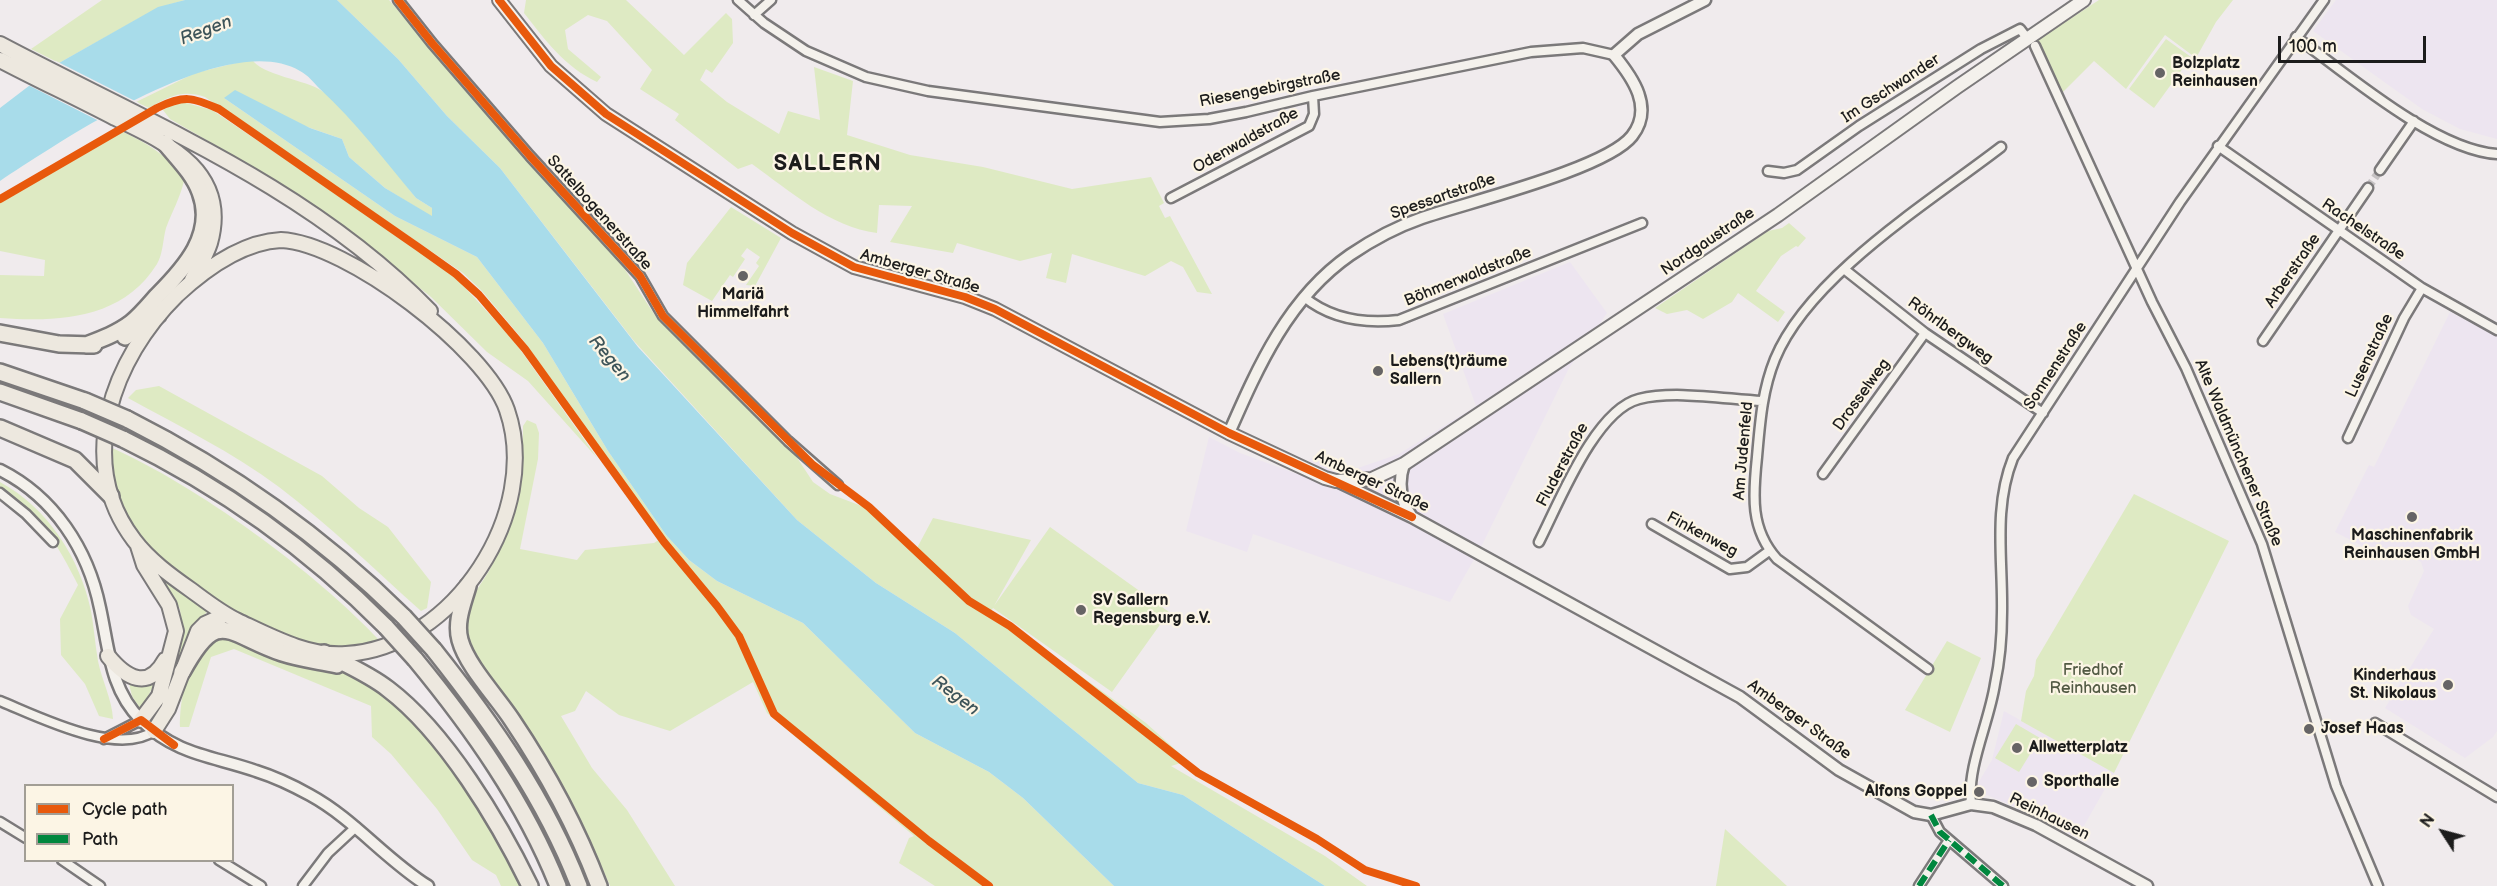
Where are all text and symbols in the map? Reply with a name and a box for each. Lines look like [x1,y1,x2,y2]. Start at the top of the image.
water label: Regen [177,11,235,51]
scale bar [2281,24,2430,62]
text: 100 m [2289,36,2337,57]
street label: Im Gschwander [1838,50,1944,128]
place label: Bolzplatz Reinhausen [2172,54,2258,92]
street label: Riesengebirgstraße [1198,66,1342,112]
marker: Bolzplatz Reinhausen [2153,66,2167,80]
street label: Odenwaldstraße [1190,104,1302,178]
district label: SALLERN [774,151,882,177]
street label: Sattelbogenerstraße [542,152,656,274]
street label: Spessartstraße [1388,170,1498,224]
street label: Rachelstraße [2318,195,2408,265]
street label: Nordgaustraße [1658,204,1758,280]
street label: Arberstraße [2261,230,2325,312]
street label: Böhmerwaldstraße [1402,243,1534,311]
street label: Amberger Straße [858,246,982,298]
marker: Mariä Himmelfahrt [736,269,750,283]
place label: Mariä Himmelfahrt [697,285,789,323]
street label: Röhrlbergweg [1903,294,1997,368]
street label: Lusenstraße [2342,311,2398,401]
street label: Sonnenstraße [2020,318,2092,414]
water label: Regen [583,331,635,387]
place label: Lebens(t)räume Sallern [1390,352,1507,390]
street label: Drosselweg [1829,355,1895,435]
street label: Alte Waldmünchener Straße [2190,357,2286,549]
marker: Lebens(t)räume Sallern [1371,364,1385,378]
street label: Am Judenfeld [1730,401,1758,501]
street label: Fluderstraße [1533,420,1593,510]
street label: Amberger Straße [1312,447,1432,517]
street label: Finkenweg [1663,508,1741,562]
marker: Maschinenfabrik Reinhausen GmbH [2405,510,2419,524]
place label: Maschinenfabrik Reinhausen GmbH [2344,526,2480,564]
place label: SV Sallern Regensburg e.V. [1093,591,1210,629]
marker: SV Sallern Regensburg e.V. [1074,603,1088,617]
park label: Friedhof Reinhausen [2050,661,2136,699]
place label: Kinderhaus St. Nikolaus [2350,666,2436,704]
water label: Regen [927,671,983,721]
street label: Amberger Straße [1743,676,1855,764]
marker: Kinderhaus St. Nikolaus [2441,678,2455,692]
place label: Josef Haas [2321,719,2404,739]
marker: Josef Haas [2302,722,2316,736]
place label: Allwetterplatz [2029,738,2128,758]
marker: Allwetterplatz [2010,741,2024,755]
place label: Sporthalle [2044,772,2119,792]
marker: Sporthalle [2025,775,2039,789]
place label: Alfons Goppel [1865,782,1967,802]
legend [24,784,234,862]
marker: Alfons Goppel [1972,785,1986,799]
street label: Reinhausen [2006,789,2092,845]
text: Cycle path [82,799,168,820]
north arrow [2413,802,2473,862]
text: N [2417,811,2439,832]
text: Path [82,829,118,850]

